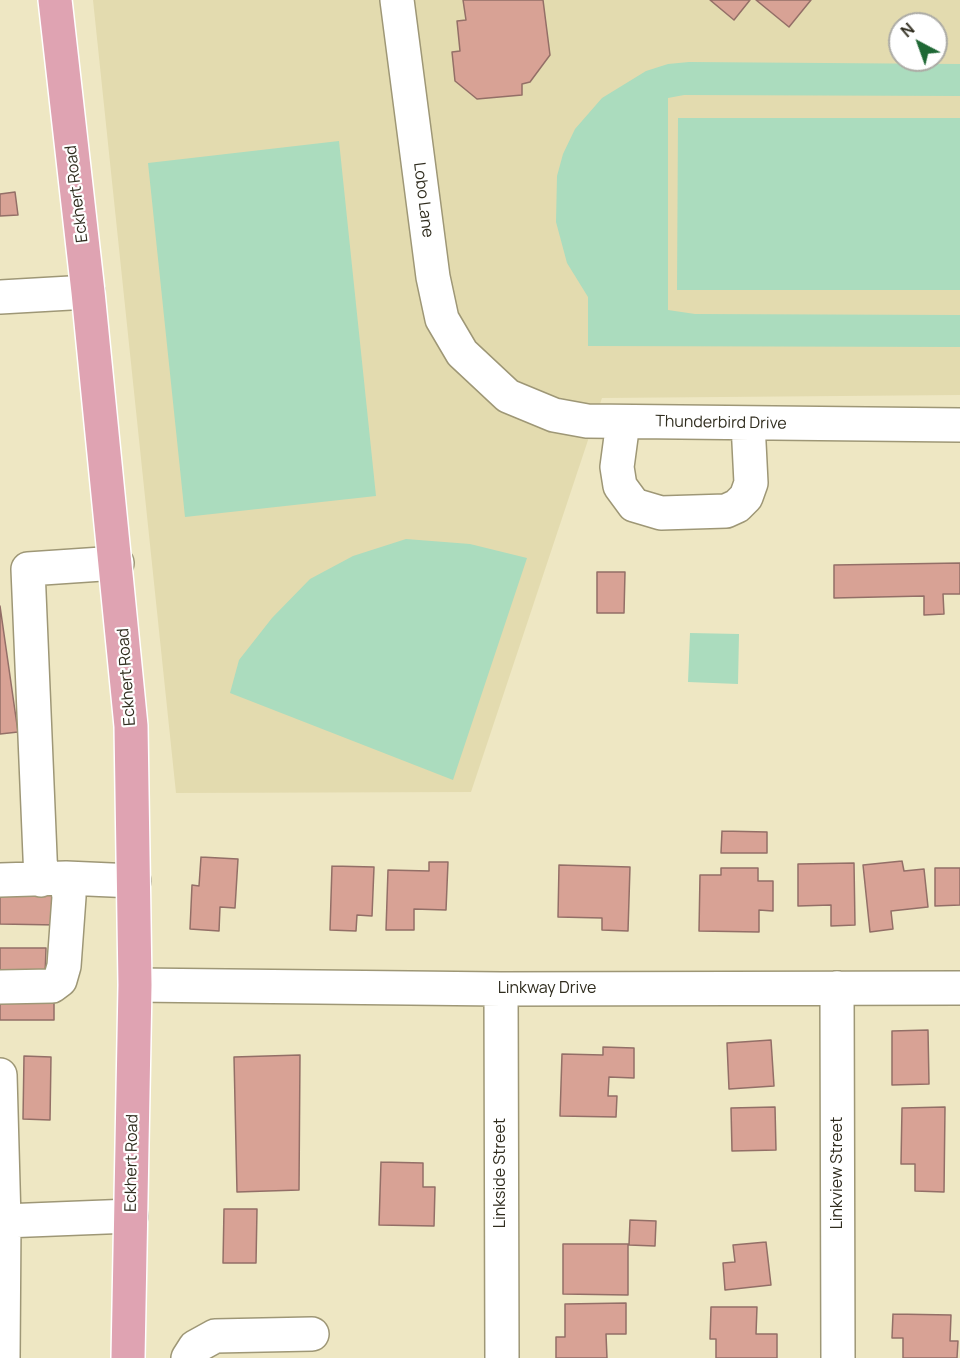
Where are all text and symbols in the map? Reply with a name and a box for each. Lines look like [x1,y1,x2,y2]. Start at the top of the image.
north arrow [888,12,948,72]
text: N [896,18,919,42]
street label: Eckhert Road [61,144,93,244]
street label: Lobo Lane [409,161,437,239]
street label: Thunderbird Drive [655,412,787,434]
street label: Eckhert Road [114,627,140,727]
street label: Linkway Drive [498,979,596,999]
street label: Eckhert Road [122,1114,142,1212]
street label: Linkview Street [828,1117,848,1229]
street label: Linkside Street [491,1118,511,1228]

